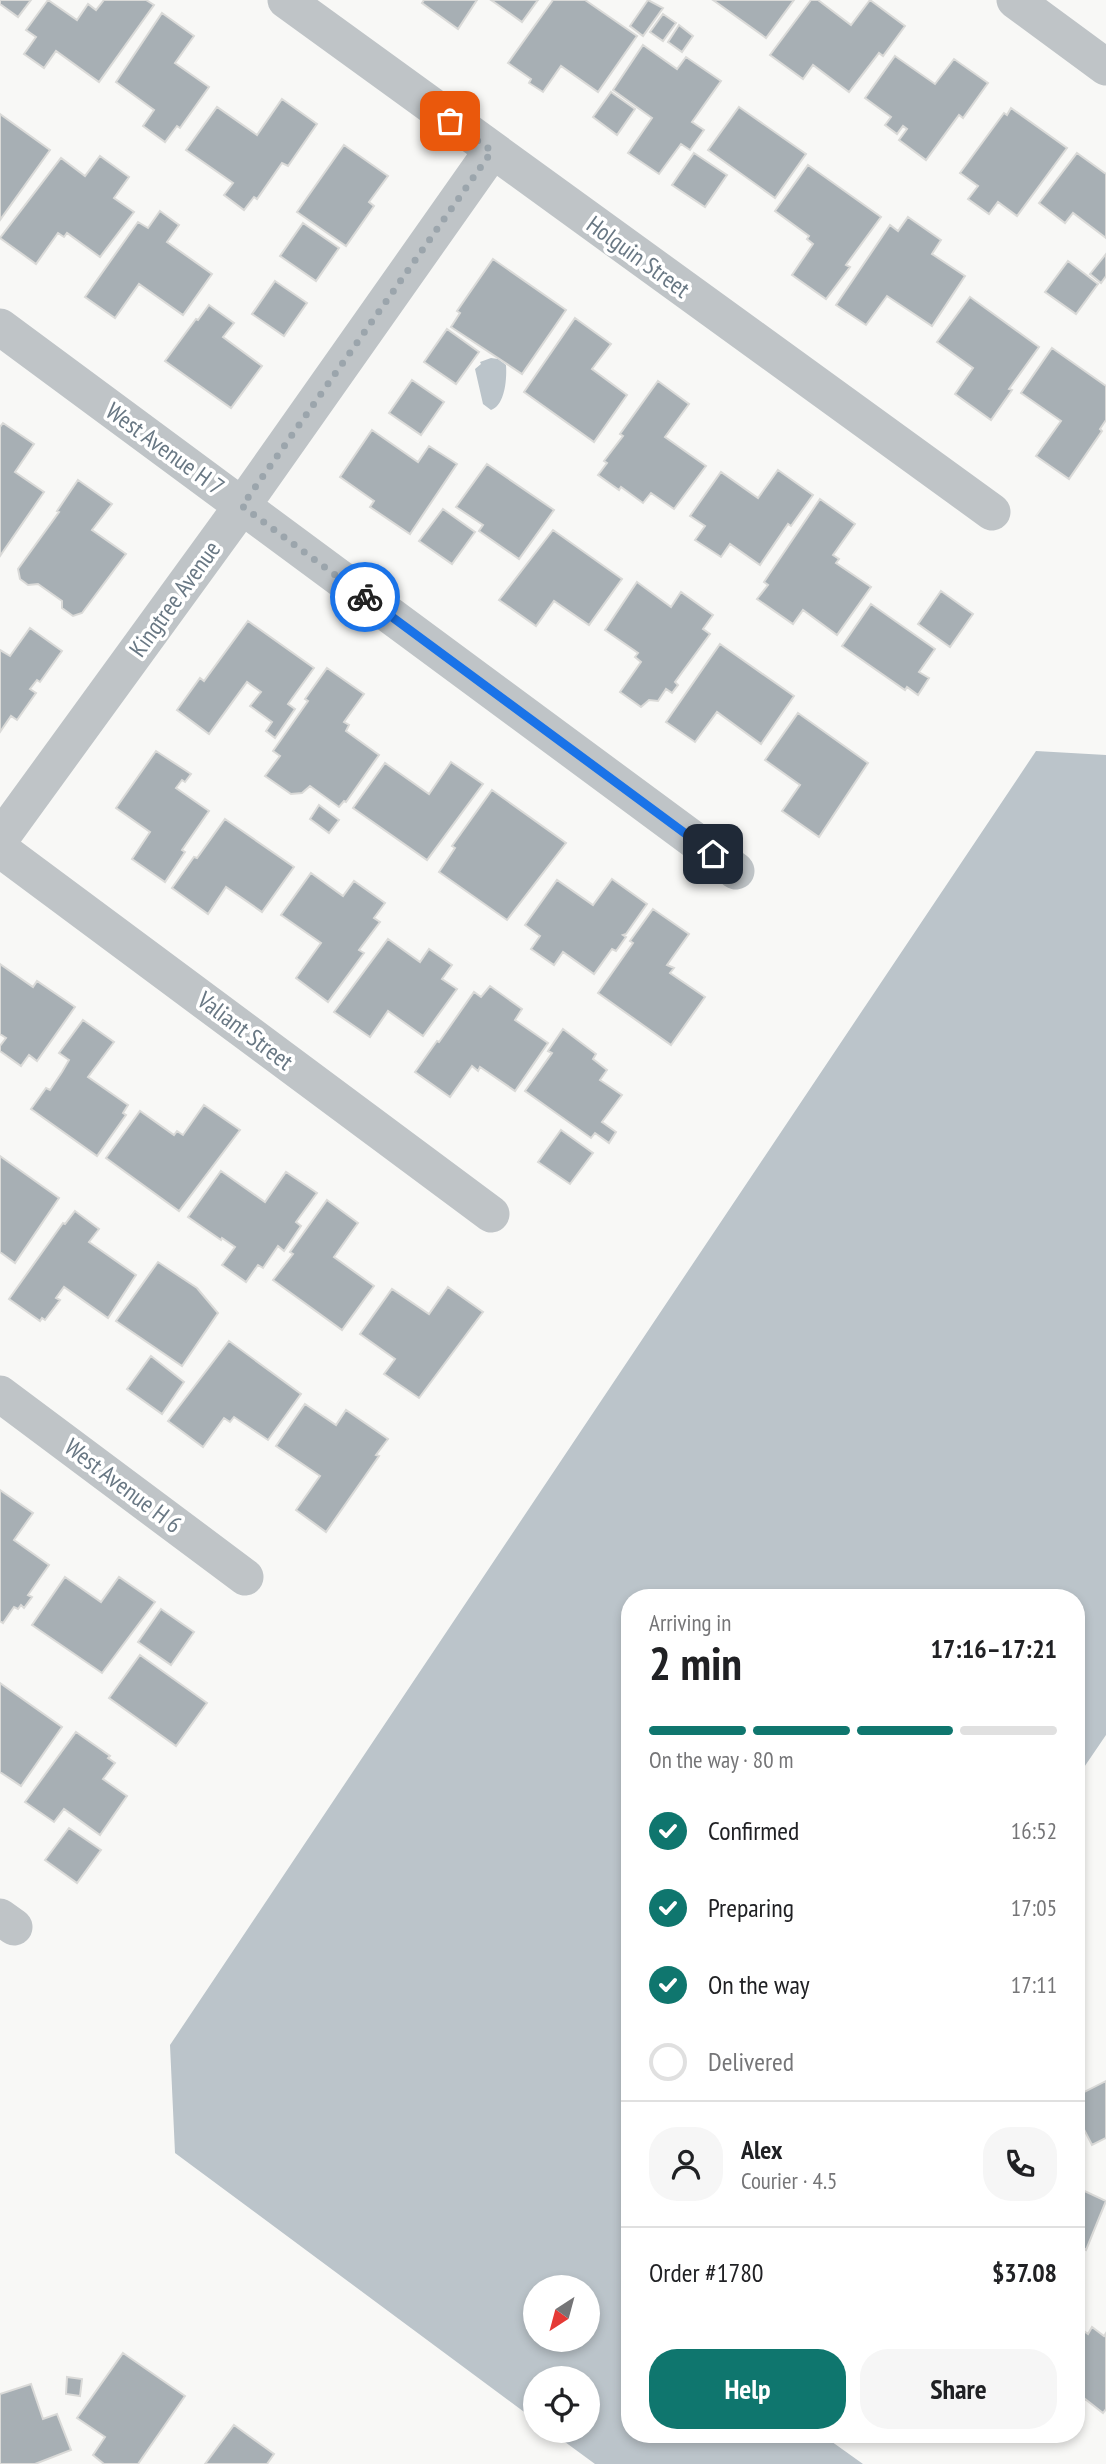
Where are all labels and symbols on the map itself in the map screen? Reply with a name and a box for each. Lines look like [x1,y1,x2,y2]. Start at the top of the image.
pin [420,91,480,151]
street label: Holguin Street [581,209,696,305]
street label: West Avenue H 7 [100,395,231,502]
street label: Kingtree Avenue [122,535,227,663]
courier [330,562,400,632]
pin [683,824,743,884]
street label: Valiant Street [190,984,300,1077]
street label: West Avenue H 6 [59,1431,188,1540]
north arrow [523,2275,600,2352]

